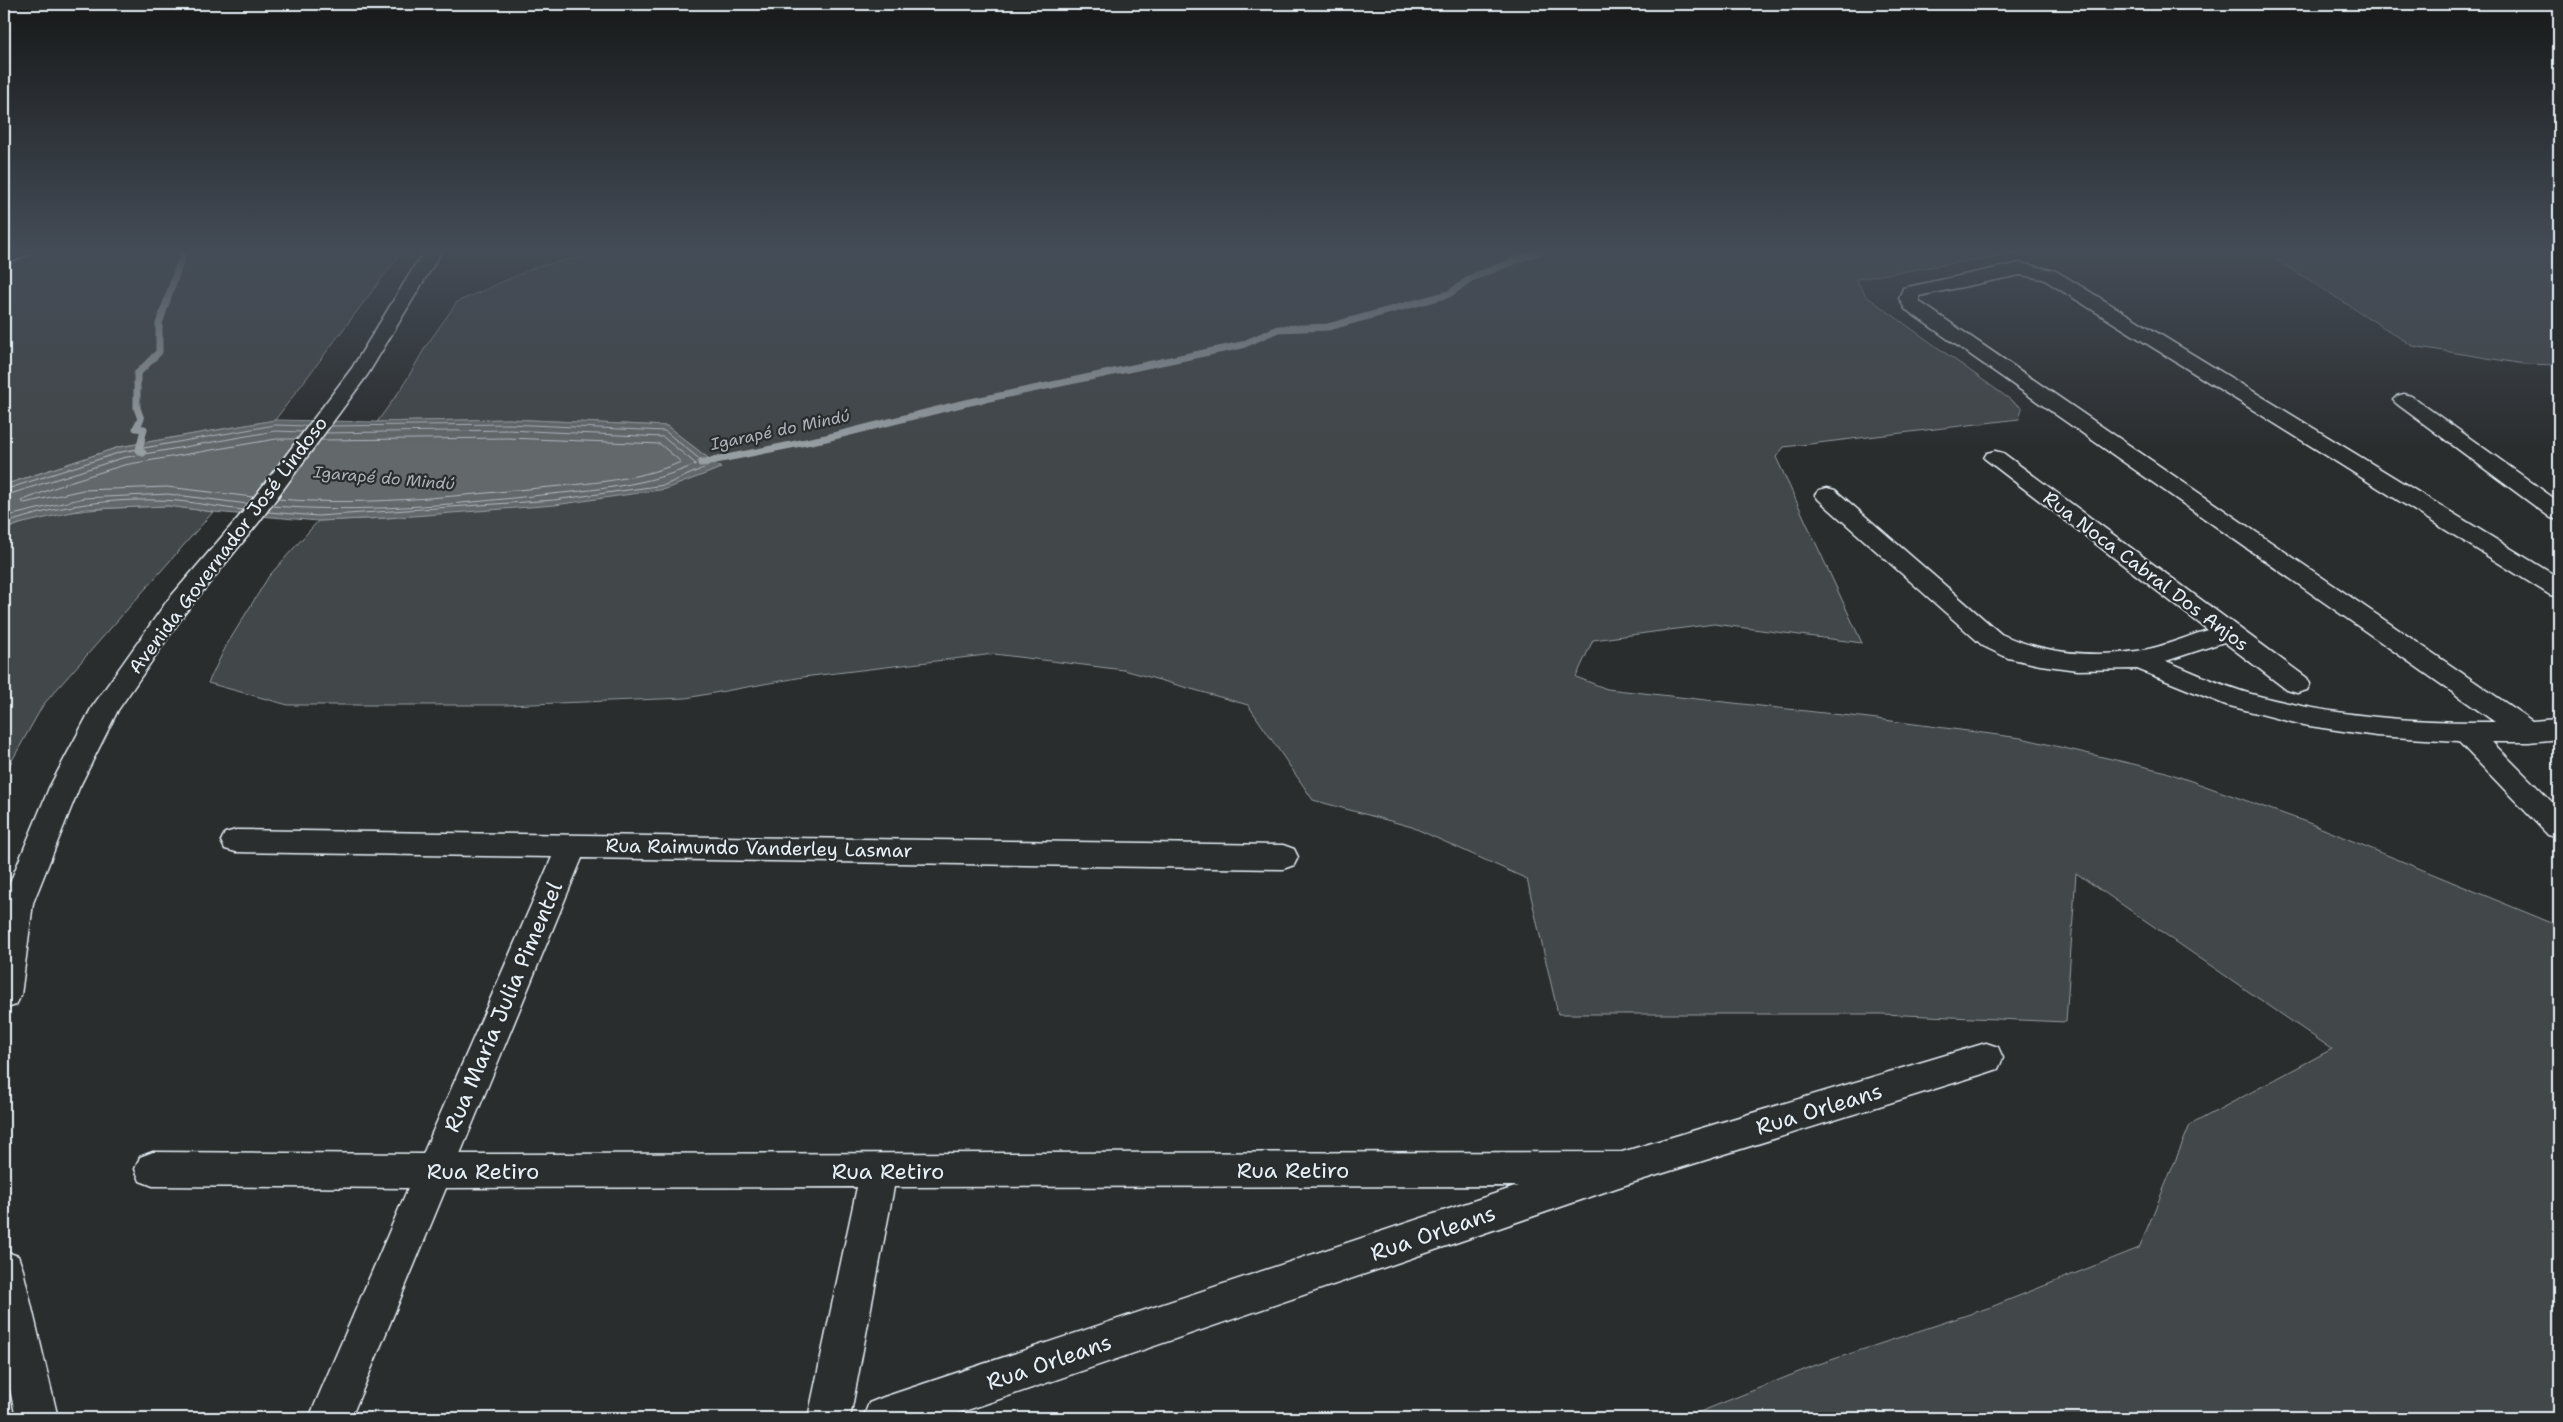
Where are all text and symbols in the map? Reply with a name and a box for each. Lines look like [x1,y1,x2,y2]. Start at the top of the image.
water label: Igarapé do Mindú [708,405,852,455]
street label: Avenida Governador José Lindoso [123,411,333,679]
water label: Igarapé do Mindú [311,461,456,495]
street label: Rua Noca Cabral Dos Anjos [2038,485,2254,657]
street label: Rua Raimundo Vanderley Lasmar [606,833,912,863]
street label: Rua Maria Julia Pimentel [437,877,569,1137]
street label: Rua Orleans [1752,1076,1886,1142]
street label: Rua Retiro [1237,1156,1349,1185]
street label: Rua Retiro [427,1157,539,1186]
street label: Rua Retiro [832,1157,944,1186]
street label: Rua Orleans [1367,1198,1499,1268]
street label: Rua Orleans [983,1327,1115,1397]

